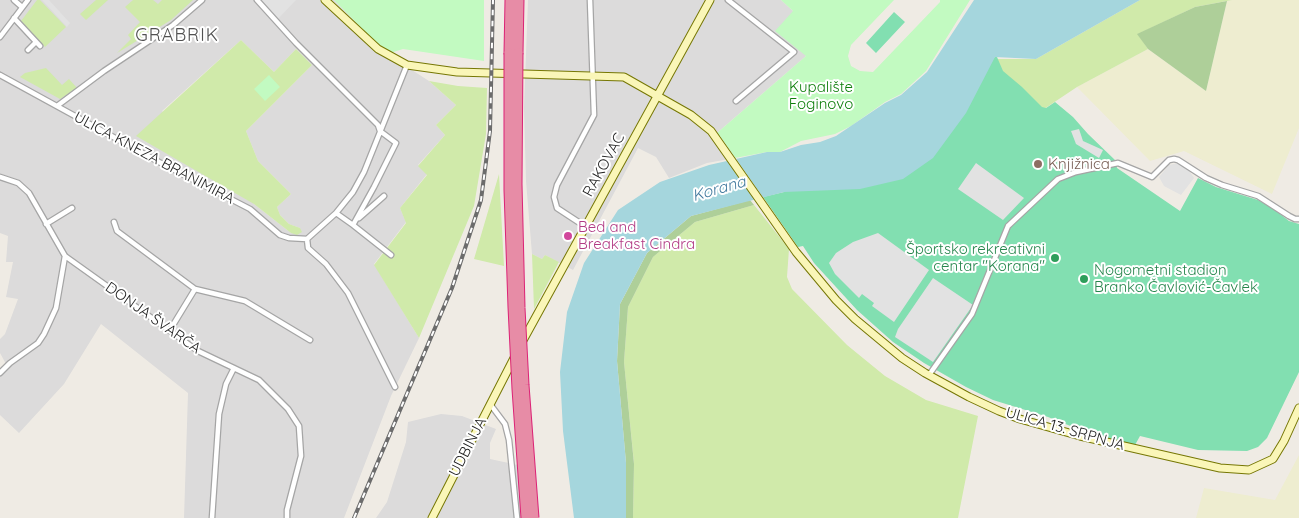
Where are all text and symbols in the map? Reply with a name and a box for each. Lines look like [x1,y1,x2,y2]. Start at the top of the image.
district label: GRABRIK [134,25,220,47]
park label: Kupalište Foginovo [789,78,853,113]
street label: ULICA KNEZA BRANIMIRA [71,108,237,208]
street label: RAKOVAC [579,130,629,200]
place label: Knjižnica [1048,155,1110,173]
marker: Knjižnica [1032,158,1044,170]
water label: Korana [690,172,748,206]
place label: Bed and Breakfast Cindra [578,218,695,253]
marker: Bed and Breakfast Cindra [562,230,574,242]
place label: Športsko rekreativni centar "Korana" [906,240,1045,275]
marker: Športsko rekreativni centar "Korana" [1049,252,1061,264]
place label: Nogometni stadion Branko Čavlović-Čavlek [1094,261,1258,296]
marker: Nogometni stadion Branko Čavlović-Čavlek [1078,273,1090,285]
street label: DONJA ŠVARČA [102,278,204,358]
street label: ULICA 13. SRPNJA [1004,403,1126,455]
street label: UDBINJA [445,414,491,480]

